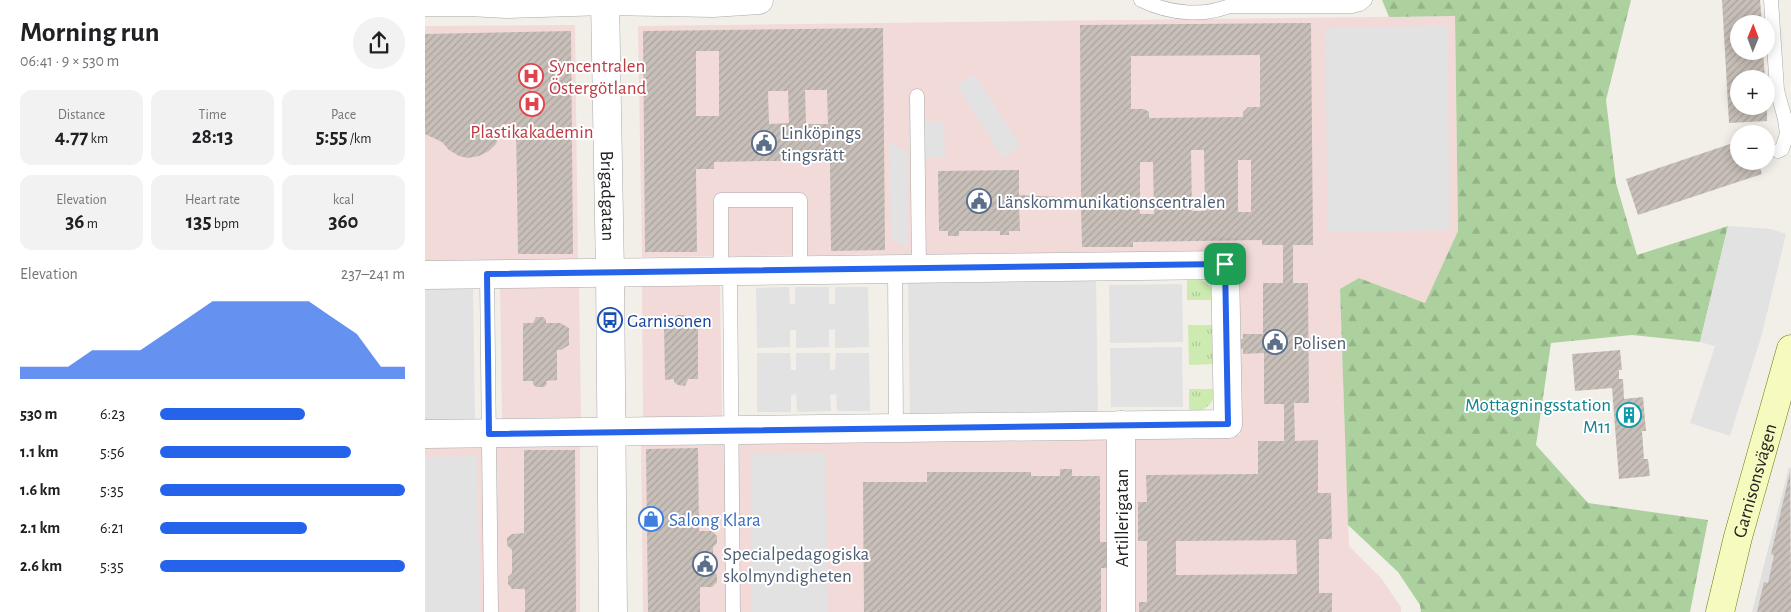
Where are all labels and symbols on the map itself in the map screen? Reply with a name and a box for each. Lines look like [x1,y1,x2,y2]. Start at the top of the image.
north arrow [1730,15,1775,60]
place label: Syncentralen Östergötland [549,57,647,98]
hospital icon: Syncentralen Östergötland [518,63,544,89]
hospital icon: Plastikakademin [519,91,545,117]
place label: Plastikakademin [470,123,594,142]
place label: Linköpings tingsrätt [781,124,861,165]
public building icon: Linköpings tingsrätt [751,130,777,156]
street label: Brigadgatan [597,151,617,241]
public building icon: Länskommunikationscentralen [966,188,992,214]
place label: Länskommunikationscentralen [997,193,1226,212]
pin [1204,243,1246,285]
bus stop icon: Garnisonen [597,307,623,333]
place label: Garnisonen [627,312,712,331]
public building icon: Polisen [1262,329,1288,355]
place label: Polisen [1293,334,1346,353]
place label: Mottagningsstation M11 [1465,396,1611,437]
building icon: Mottagningsstation M11 [1616,402,1642,428]
street label: Garnisonsvägen [1730,422,1781,540]
street label: Artillerigatan [1113,469,1132,567]
shop icon: Salong Klara [638,506,664,532]
place label: Salong Klara [669,511,761,530]
place label: Specialpedagogiska skolmyndigheten [723,545,870,586]
public building icon: Specialpedagogiska skolmyndigheten [692,551,718,577]

